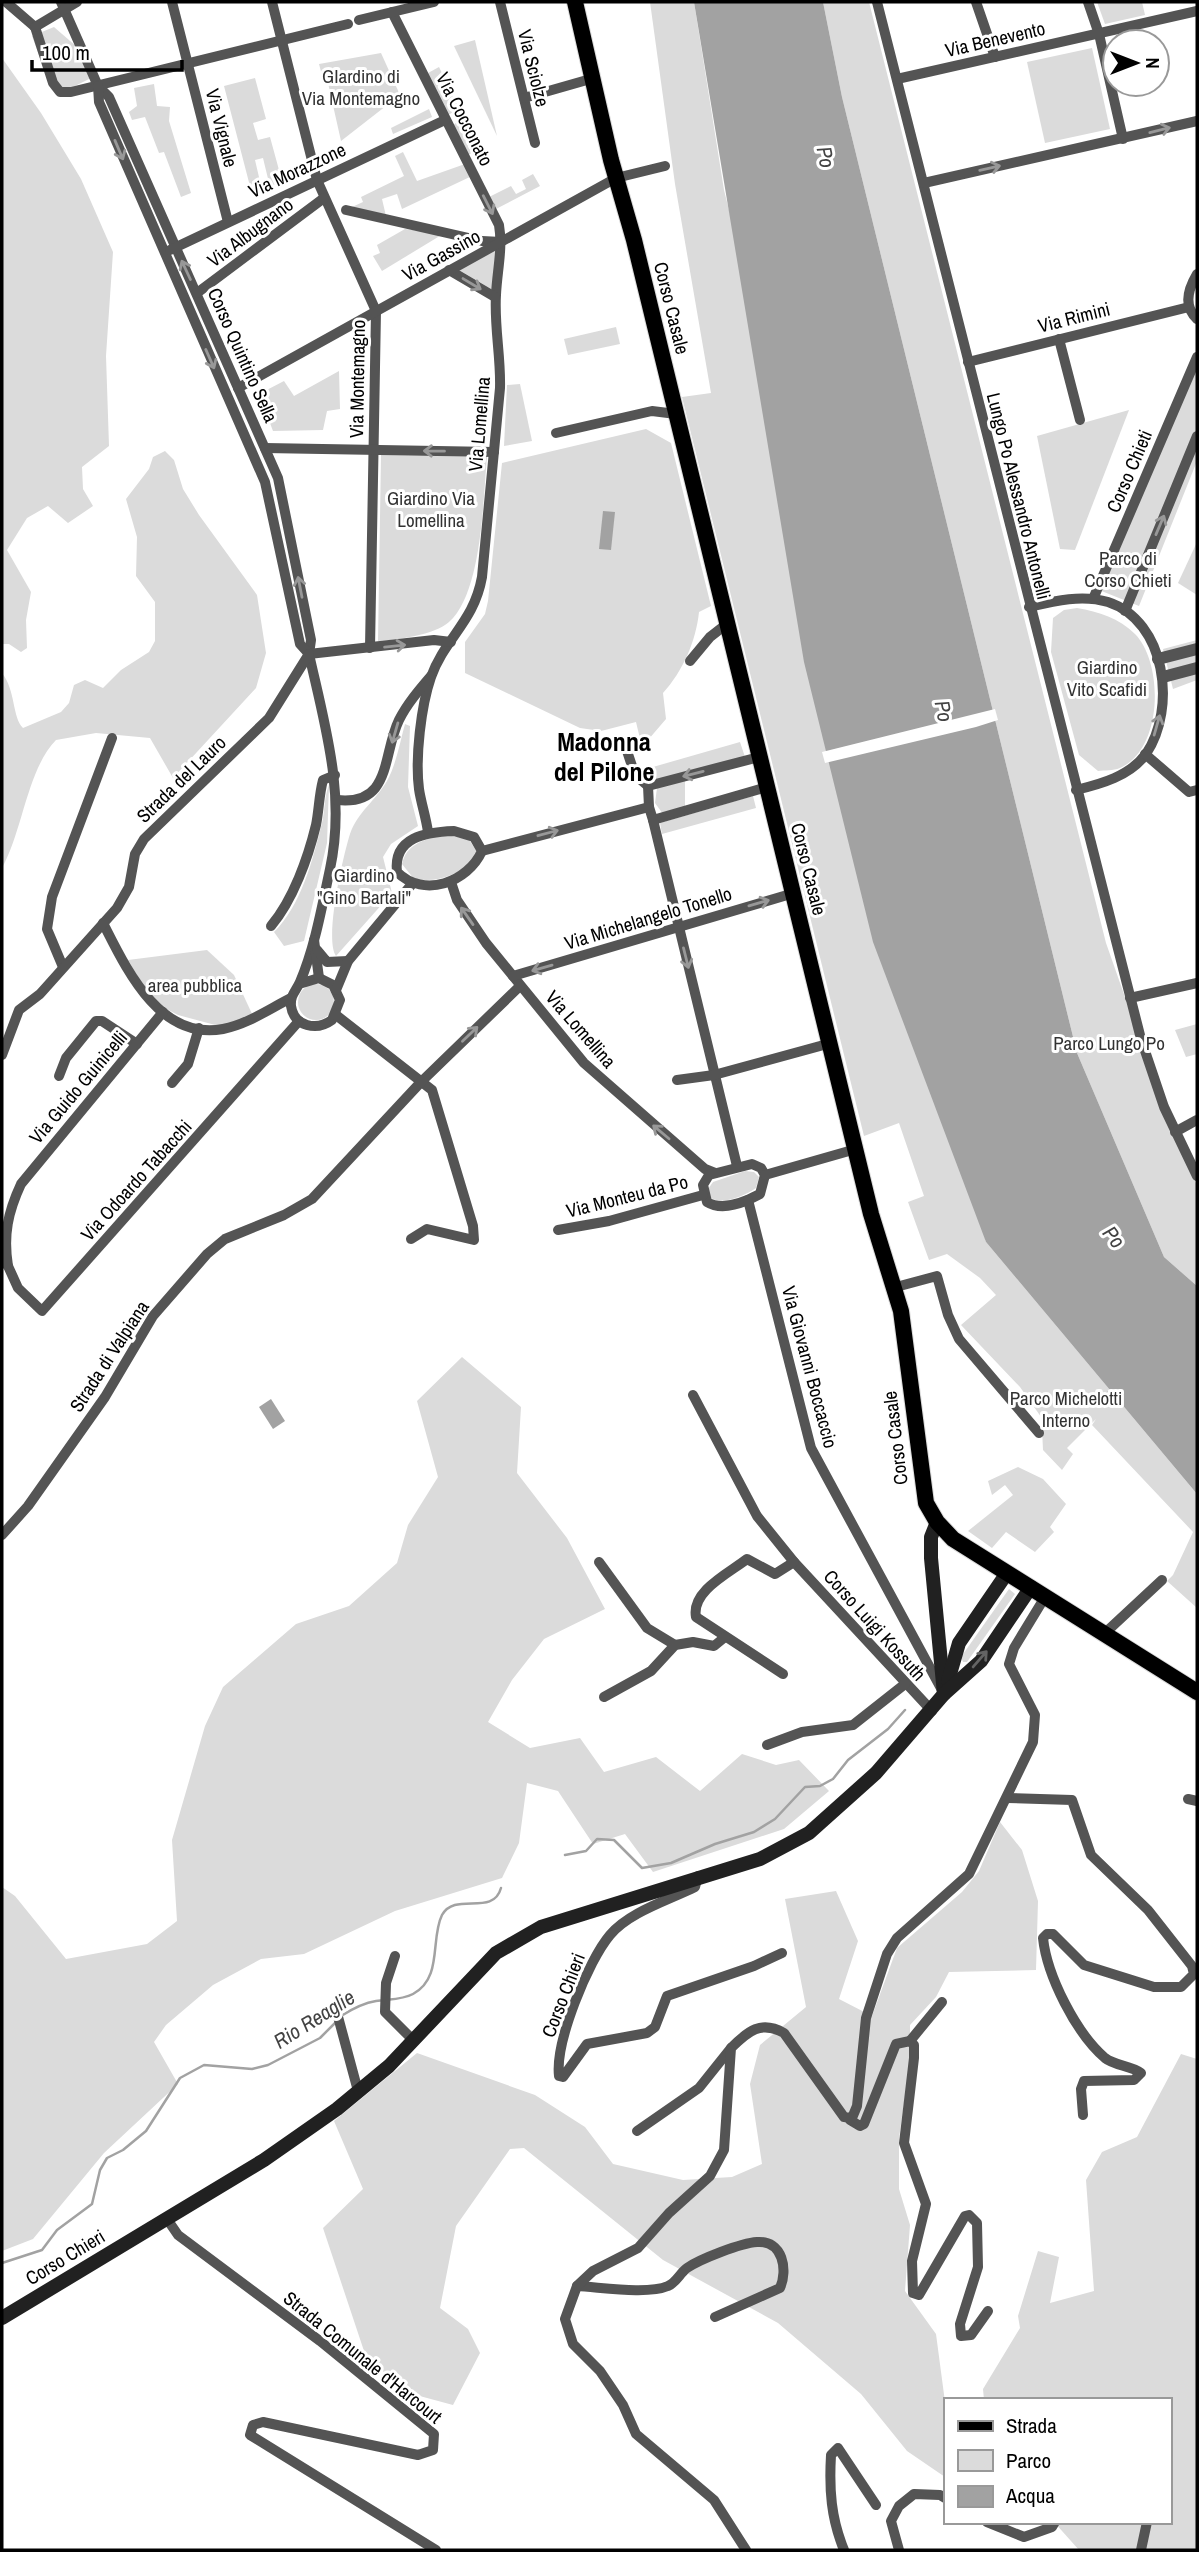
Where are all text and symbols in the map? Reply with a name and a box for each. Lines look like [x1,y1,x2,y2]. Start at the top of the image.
street label: Via Benevento [942,15,1048,63]
street label: Via Sciolze [512,27,556,109]
scale bar [32,28,182,72]
north arrow [1101,28,1171,98]
text: 100 m [42,38,90,67]
text: N [1140,57,1166,69]
park label: GIardino di Via Montemagno [302,63,420,111]
street label: Via Cocconato [430,68,500,170]
street label: Via Vignale [200,86,244,170]
one-way arrow [1148,122,1171,136]
street label: Via Morazzone [244,136,350,204]
one-way arrow [114,139,127,160]
water label: Po [810,144,842,170]
one-way arrow [978,161,1001,175]
street label: Via Albugnano [202,191,298,273]
one-way arrow [482,194,496,214]
street label: Via Gassino [397,223,485,287]
street label: Corso Casale [648,259,696,357]
one-way arrow [179,260,192,281]
one-way arrow [462,277,482,291]
street label: Corso Quintino Sella [202,284,284,427]
street label: Via Rimini [1035,296,1113,338]
street label: Via Montemagno [343,320,371,438]
one-way arrow [204,347,217,369]
street label: Via Lomellina [462,375,496,472]
street label: Lungo Po Alessandro Antonelli [981,390,1057,602]
street label: Corso Chieti [1100,426,1158,516]
one-way arrow [422,444,445,458]
park label: Giardino Via Lomellina [387,485,475,533]
one-way arrow [1155,515,1168,536]
park label: Parco di Corso Chieti [1084,545,1172,593]
one-way arrow [292,576,306,599]
one-way arrow [383,640,406,653]
park label: Giardino Vito Scafidi [1067,654,1147,702]
water label: Po [928,698,960,724]
one-way arrow [1151,715,1164,737]
one-way arrow [388,721,401,743]
district label: Madonna del Pilone [554,724,654,789]
street label: Strada del Lauro [131,730,231,828]
one-way arrow [682,768,705,781]
street label: Corso Casale [785,820,833,918]
one-way arrow [536,826,559,839]
park label: Giardino "Gino Bartali" [317,862,411,910]
street label: Via Michelangelo Tonello [561,880,735,956]
one-way arrow [748,895,770,908]
one-way arrow [460,907,474,926]
one-way arrow [679,946,693,969]
one-way arrow [531,962,553,975]
park label: area pubblica [148,972,243,998]
street label: Via Lomellina [540,985,622,1074]
street label: Via Guido Guinicelli [23,1025,133,1149]
one-way arrow [461,1026,478,1043]
park label: Parco Lungo Po [1053,1030,1165,1056]
street label: Via Odoardo Tabacchi [75,1114,197,1246]
one-way arrow [652,1124,670,1140]
street label: Via Monteu da Po [563,1168,691,1224]
water label: Po [1096,1220,1132,1254]
street label: Via Giovanni Boccaccio [776,1283,844,1451]
street label: Strada di Valpiana [63,1295,155,1417]
park label: Parco Michelotti Interno [1010,1385,1122,1433]
street label: Corso Casale [876,1390,914,1486]
street label: Corso Luigi Kossuth [818,1564,932,1686]
one-way arrow [972,1650,988,1668]
street label: Corso Chieri [535,1949,591,2041]
water label: Rio Reaglie [268,1983,360,2055]
street label: Corso Chieri [20,2223,110,2291]
street label: Strada Comunale d'Harcourt [278,2285,448,2429]
legend [944,2398,1171,2524]
text: Strada [1006,2411,1057,2440]
text: Parco [1006,2446,1051,2475]
text: Acqua [1005,2481,1055,2510]

